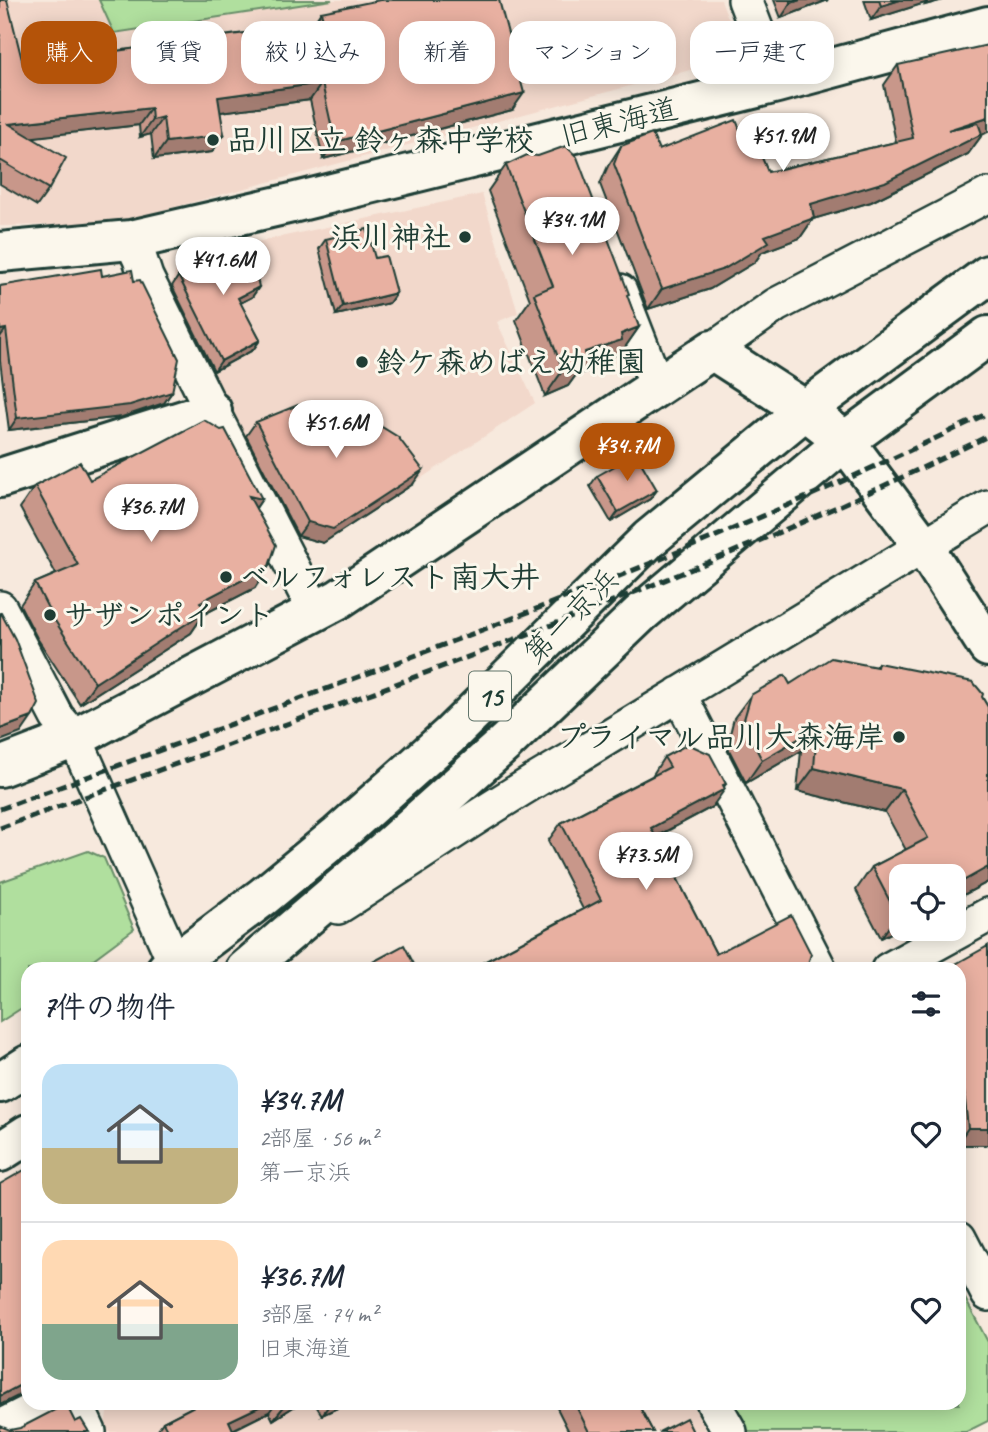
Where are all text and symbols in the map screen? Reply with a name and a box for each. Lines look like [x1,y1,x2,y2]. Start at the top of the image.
chip: 購入 [21,21,117,84]
chip: 賃貸 [131,21,227,84]
chip: 絞り込み [241,21,385,84]
chip: 新着 [399,21,495,84]
chip: マンション [509,21,676,84]
chip: 一戸建て [690,21,834,84]
street label: 旧東海道 [556,89,682,155]
pin: ¥51.9M [726,114,840,173]
place label: 品川区立 鈴ヶ森中学校 [227,121,534,159]
text: ¥51.9M [752,121,814,150]
marker: 品川区立 鈴ヶ森中学校 [205,132,221,148]
pin: ¥34.1M [515,198,629,257]
text: ¥34.1M [541,205,603,234]
place label: 浜川神社 [331,218,451,256]
marker: 浜川神社 [457,229,473,245]
pin: ¥41.6M [166,238,280,297]
text: ¥41.6M [191,245,255,274]
place label: 鈴ケ森めばえ幼稚園 [376,343,646,381]
marker: 鈴ケ森めばえ幼稚園 [354,354,370,370]
pin: ¥51.6M [279,400,393,460]
text: ¥51.6M [305,408,367,437]
pin: ¥34.7M [570,424,684,483]
text: ¥34.7M [596,431,658,460]
pin: ¥36.7M [94,484,208,544]
text: ¥36.7M [119,492,183,521]
place label: ベルフォレスト南大井 [240,558,540,596]
street label: 第一京浜 [515,560,627,672]
marker: ベルフォレスト南大井 [218,569,234,585]
place label: サザンポイント [64,596,275,634]
marker: サザンポイント [42,607,58,623]
road number: 15 [469,672,511,720]
place label: プライマル品川大森海岸 [556,718,885,756]
marker: プライマル品川大森海岸 [891,729,907,745]
pin: ¥73.5M [589,832,703,892]
text: ¥73.5M [615,840,677,869]
map controls [889,864,966,941]
button: locate [889,864,966,941]
icon: filters [907,985,945,1023]
text: 7件の物件 [42,988,175,1026]
text: ¥34.7M [259,1081,341,1119]
icon: home [98,1092,182,1176]
icon: heart [907,1115,945,1153]
text: 2部屋 · 56 m² [259,1124,377,1153]
text: 第一京浜 [259,1158,351,1187]
text: ¥36.7M [259,1257,341,1295]
icon: home [98,1268,182,1352]
icon: heart [907,1291,945,1329]
text: 3部屋 · 74 m² [259,1300,377,1329]
text: 旧東海道 [259,1334,351,1363]

